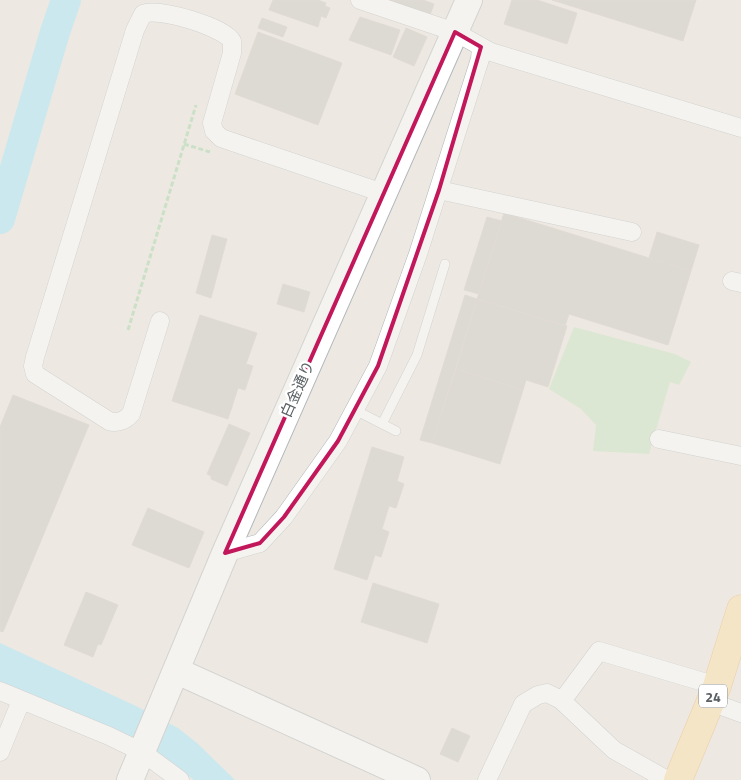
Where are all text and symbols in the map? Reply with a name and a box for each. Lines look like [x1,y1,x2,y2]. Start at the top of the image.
street label: 白金通り [274,357,320,421]
road number: 24 [699,684,727,708]

